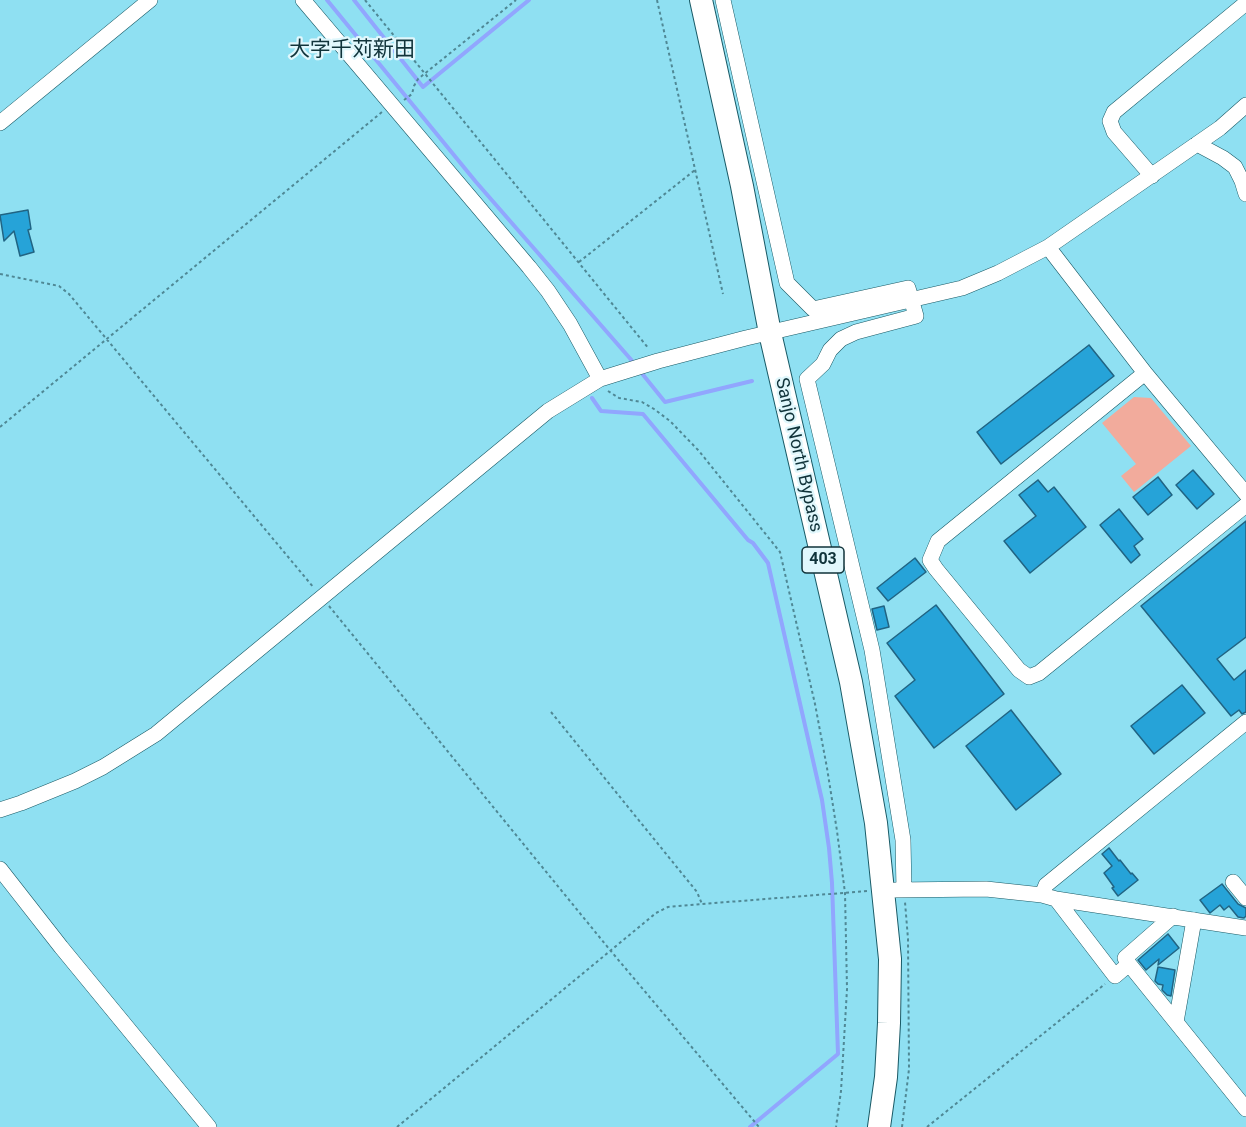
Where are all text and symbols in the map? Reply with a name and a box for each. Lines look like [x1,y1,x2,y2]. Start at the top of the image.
district label: 大字千苅新田 [289,38,415,64]
street label: Sanjo North Bypass [770,376,826,534]
road number: 403 [802,547,844,573]

